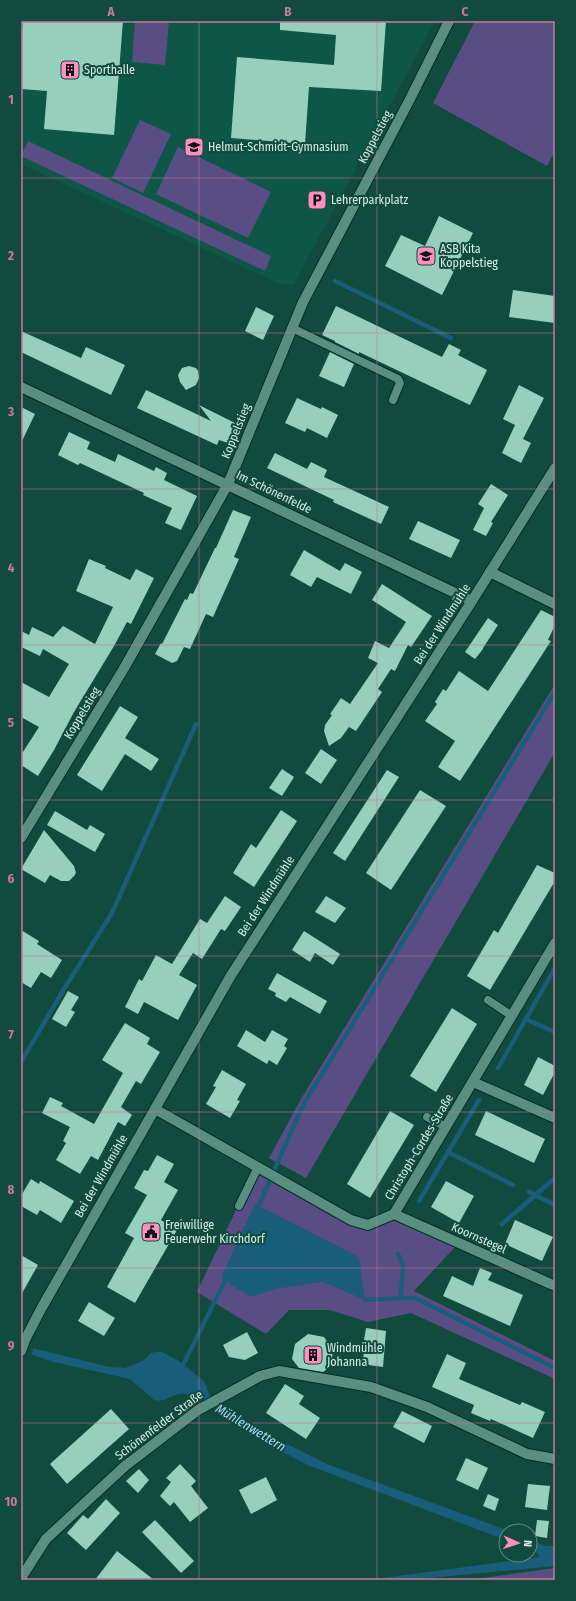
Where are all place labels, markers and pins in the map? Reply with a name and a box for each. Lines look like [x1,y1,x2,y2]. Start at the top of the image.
building icon: Sporthalle [59,59,81,81]
place label: Sporthalle [84,63,135,77]
school or university icon: Helmut-Schmidt-Gymnasium [183,136,205,158]
place label: Helmut-Schmidt-Gymnasium [208,140,348,154]
parking icon: Lehrerparkplatz [306,189,328,211]
place label: Lehrerparkplatz [331,193,409,207]
place label: ASB Kita Koppelstieg [440,242,498,270]
school or university icon: ASB Kita Koppelstieg [415,245,437,267]
place label: Freiwillige Feuerwehr Kirchdorf [165,1218,266,1246]
public building icon: Freiwillige Feuerwehr Kirchdorf [140,1221,162,1243]
place label: Windmühle Johanna [327,1341,383,1369]
building icon: Windmühle Johanna [302,1344,324,1366]

